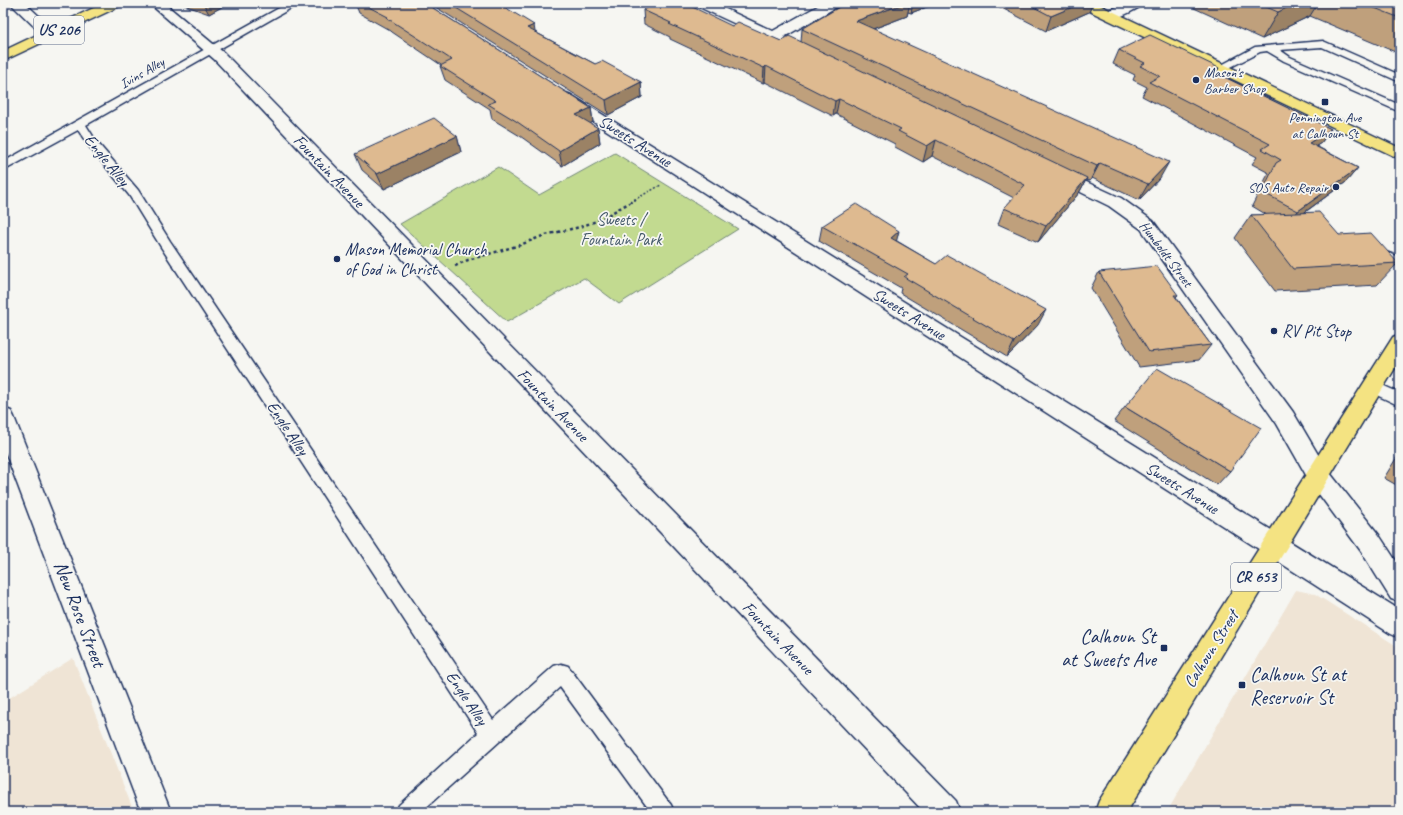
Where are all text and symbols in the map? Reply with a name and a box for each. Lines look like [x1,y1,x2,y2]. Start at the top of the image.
road number: US 206 [34,16,84,44]
street label: Ivins Alley [117,53,168,92]
place label: Mason's Barber Shop [1204,64,1266,97]
marker: Mason's Barber Shop [1191,75,1201,85]
marker: Pennington Ave at Calhoun St [1320,97,1330,107]
place label: Pennington Ave at Calhoun St [1289,109,1363,142]
street label: Sweets Avenue [595,110,677,172]
street label: Engle Alley [80,130,135,191]
street label: Fountain Avenue [289,130,370,213]
place label: SOS Auto Repair [1248,179,1329,196]
marker: SOS Auto Repair [1331,182,1341,192]
park label: Sweets / Fountain Park [580,209,663,250]
street label: Humboldt Street [1136,218,1197,291]
place label: Mason Memorial Church of God in Christ [345,239,487,280]
marker: Mason Memorial Church of God in Christ [332,254,342,264]
street label: Sweets Avenue [869,283,951,345]
place label: RV Pit Stop [1282,321,1352,342]
marker: RV Pit Stop [1269,326,1279,336]
street label: Fountain Avenue [513,364,594,447]
street label: Engle Alley [262,397,314,460]
street label: Sweets Avenue [1142,457,1224,519]
street label: New Rose Street [48,557,113,673]
road number: CR 653 [1231,563,1281,591]
street label: Fountain Avenue [738,597,819,680]
street label: Calhoun Street [1179,604,1244,692]
place label: Calhoun St at Sweets Ave [1061,624,1158,672]
marker: Calhoun St at Sweets Ave [1159,643,1169,653]
place label: Calhoun St at Reservoir St [1250,662,1348,710]
street label: Engle Alley [441,667,493,730]
marker: Calhoun St at Reservoir St [1237,680,1247,690]

